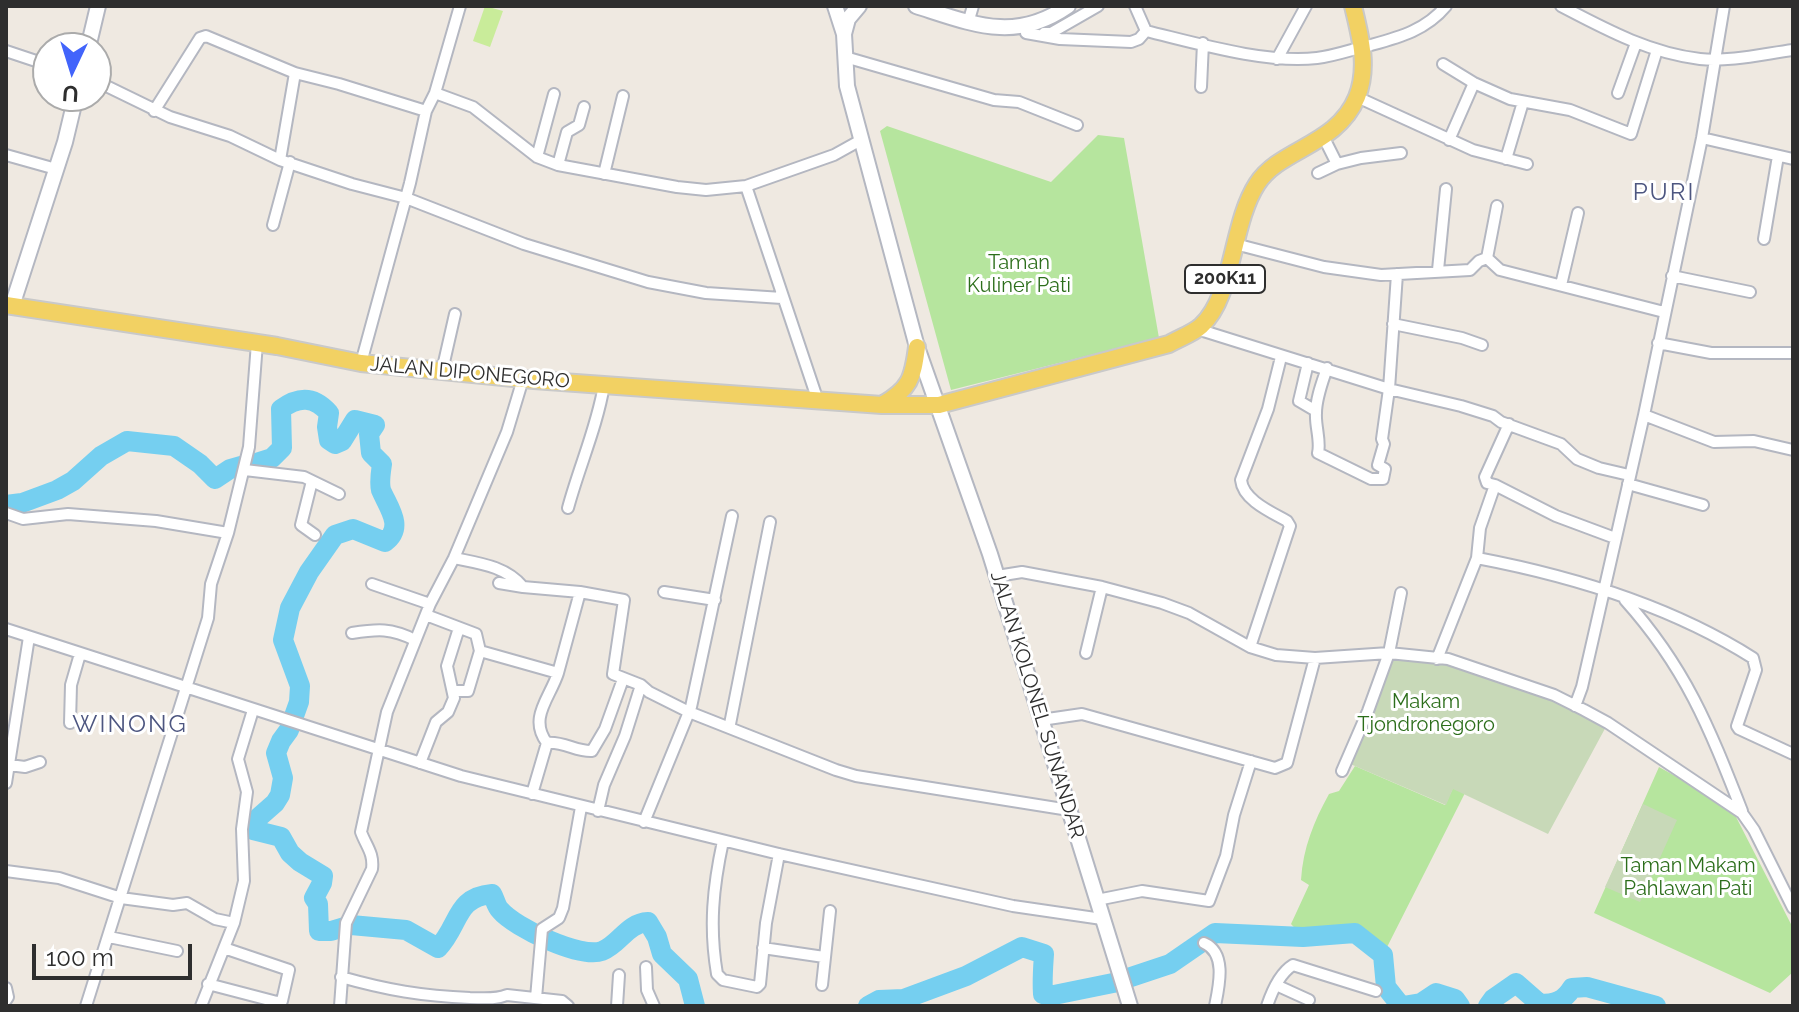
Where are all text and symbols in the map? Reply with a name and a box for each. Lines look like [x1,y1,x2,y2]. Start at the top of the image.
north arrow [32,32,112,112]
text: U [61,80,80,107]
district label: PURI [1633,179,1695,207]
park label: Taman Kuliner Pati [967,251,1071,298]
road number: 200K11 [1185,265,1265,293]
street label: JALAN DIPONEGORO [369,352,571,394]
street label: JALAN KOLONEL SUNANDAR [985,569,1089,841]
park label: Makam Tjondronegoro [1357,690,1495,737]
district label: WINONG [72,711,188,739]
park label: Taman Makam Pahlawan Pati [1620,854,1756,901]
scale bar [36,928,196,978]
text: 100 m [46,943,114,972]

